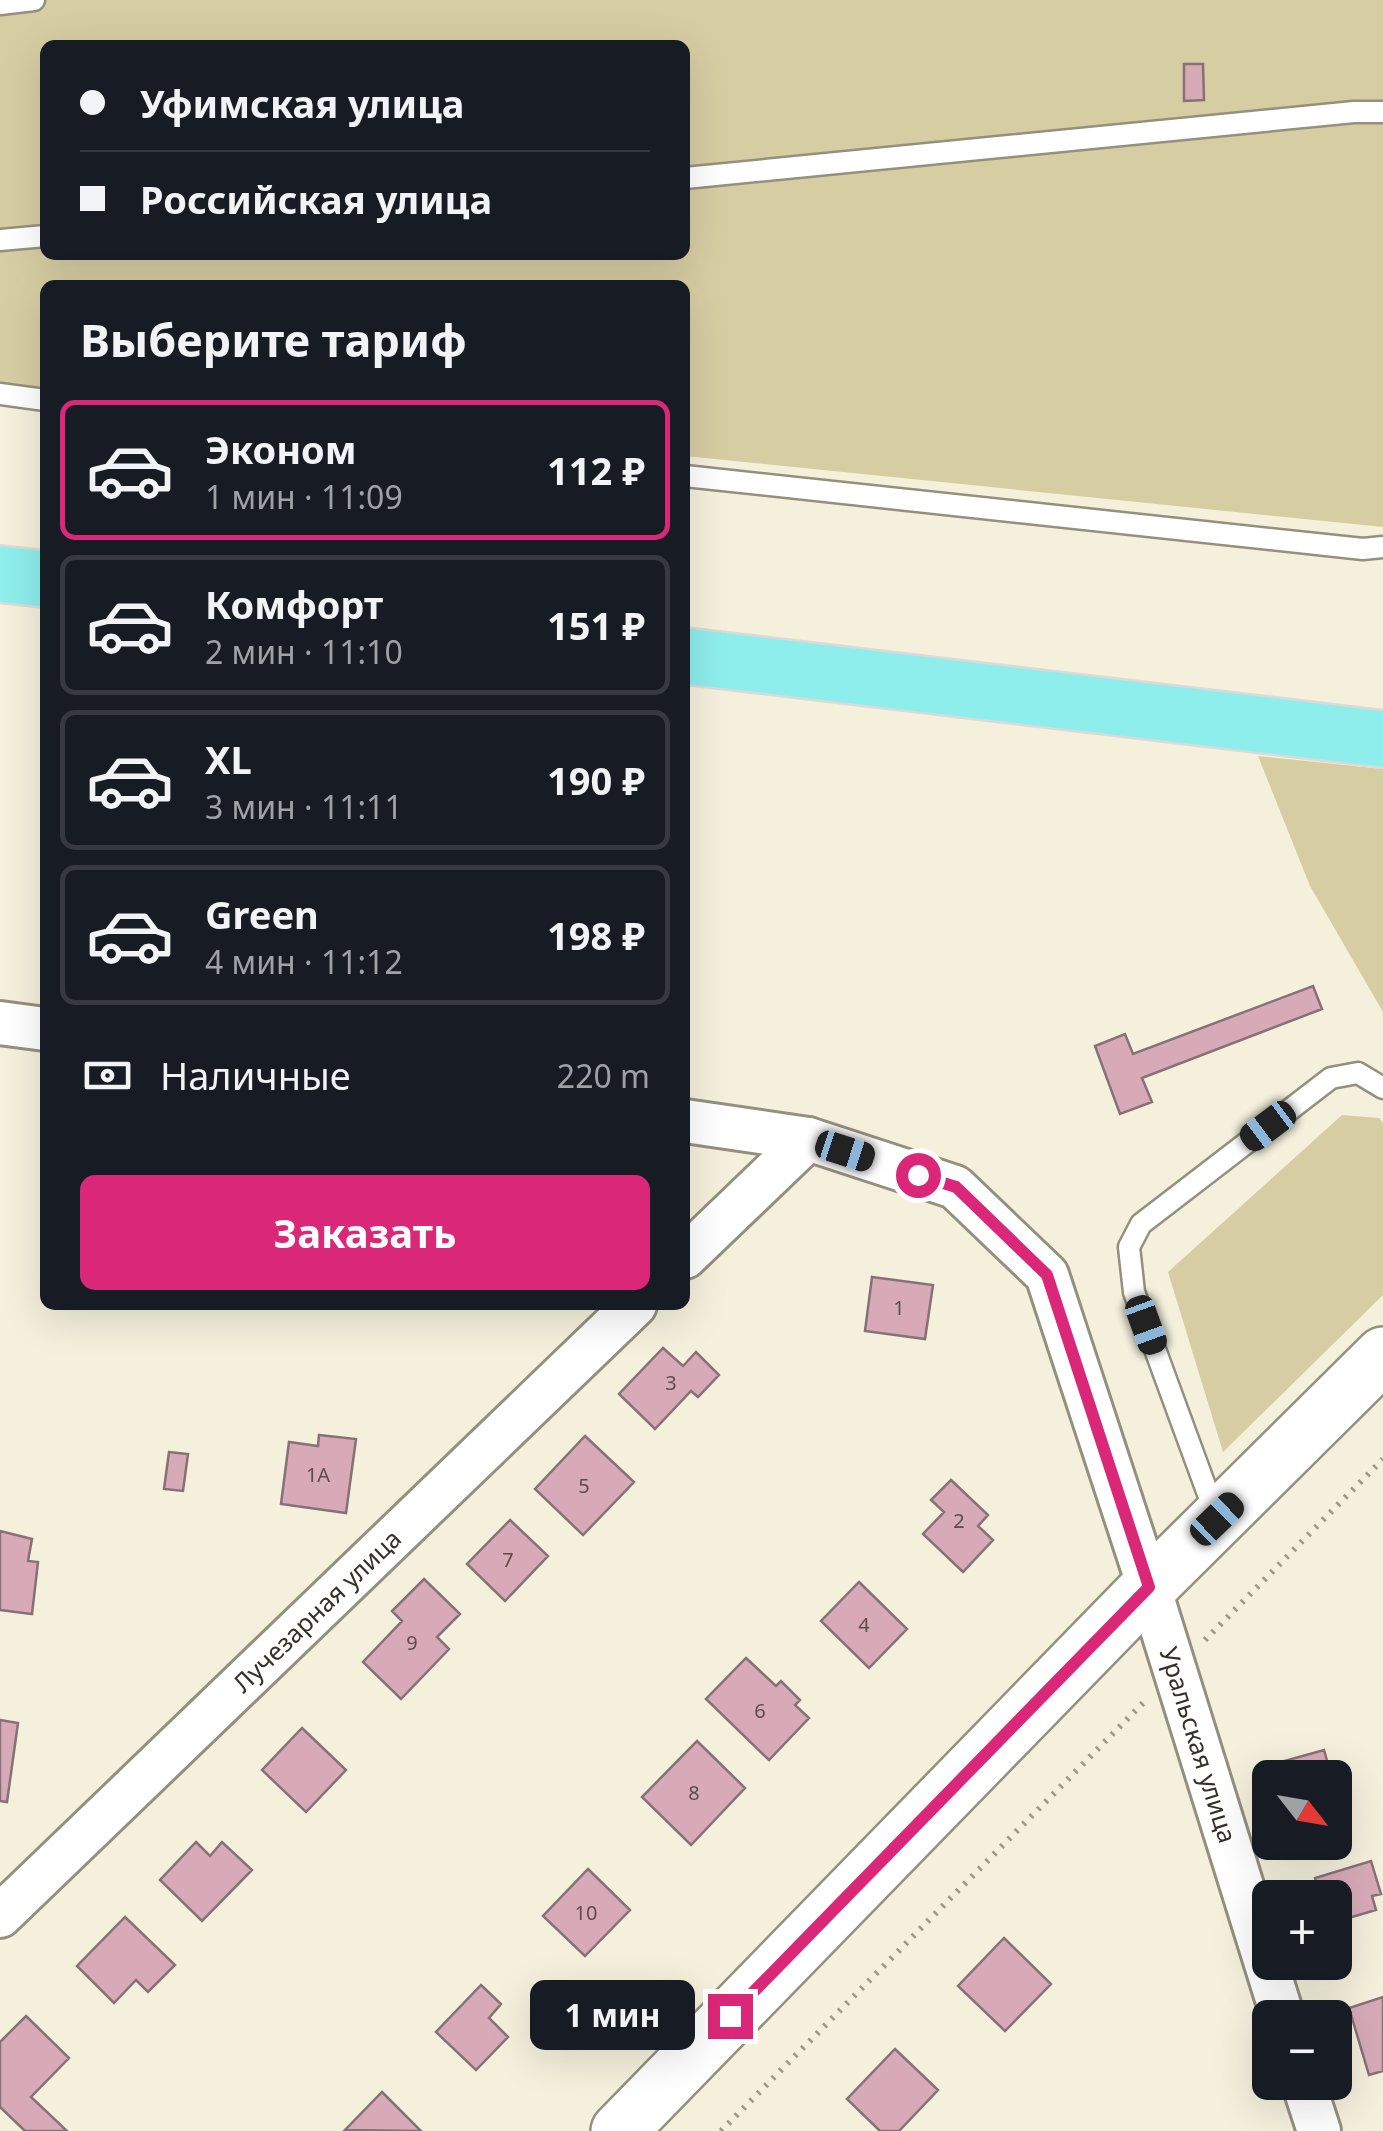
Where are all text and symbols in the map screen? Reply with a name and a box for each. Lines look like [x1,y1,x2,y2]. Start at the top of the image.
text: Уфимская улица [140,77,464,129]
text: Российская улица [140,173,492,225]
text: Выберите тариф [80,309,467,370]
text: Эконом [205,423,357,475]
icon: car [85,425,175,515]
text: 112 ₽ [547,444,645,496]
text: 1 мин · 11:09 [205,475,403,518]
text: Комфорт [205,578,383,630]
icon: car [85,580,175,670]
text: 151 ₽ [547,599,645,651]
text: 2 мин · 11:10 [205,630,403,673]
text: XL [205,733,252,785]
icon: car [85,735,175,825]
text: 190 ₽ [547,754,645,806]
text: 3 мин · 11:11 [205,785,403,828]
text: Green [205,888,319,940]
icon: car [85,890,175,980]
text: 198 ₽ [547,909,645,961]
text: 4 мин · 11:12 [205,940,403,983]
icon: cash [80,1048,135,1103]
text: Наличные [160,1049,351,1101]
text: 220 m [557,1054,650,1097]
car [1235,1096,1301,1156]
car [812,1127,878,1175]
route start [896,1153,941,1198]
button: Заказать [80,1175,650,1290]
car [1122,1292,1170,1358]
house number: 1 [893,1294,905,1321]
house number: 3 [665,1369,677,1396]
house number: 1А [306,1461,330,1488]
house number: 5 [578,1472,590,1499]
car [1185,1487,1249,1551]
house number: 2 [953,1507,965,1534]
street label: Лучезарная улица [225,1521,408,1699]
house number: 7 [502,1546,514,1573]
house number: 4 [858,1611,870,1638]
house number: 9 [406,1629,418,1656]
street label: Уральская улица [1153,1643,1246,1847]
house number: 6 [754,1697,766,1724]
north arrow [1252,1760,1352,1860]
map controls [1252,1760,1352,2100]
house number: 8 [688,1779,700,1806]
button: + [1252,1880,1352,1980]
house number: 10 [575,1899,597,1926]
callout: 1 мин [530,1981,695,2051]
text: 1 мин [565,1993,660,2036]
route end [708,1994,753,2039]
button: − [1252,2000,1352,2100]

